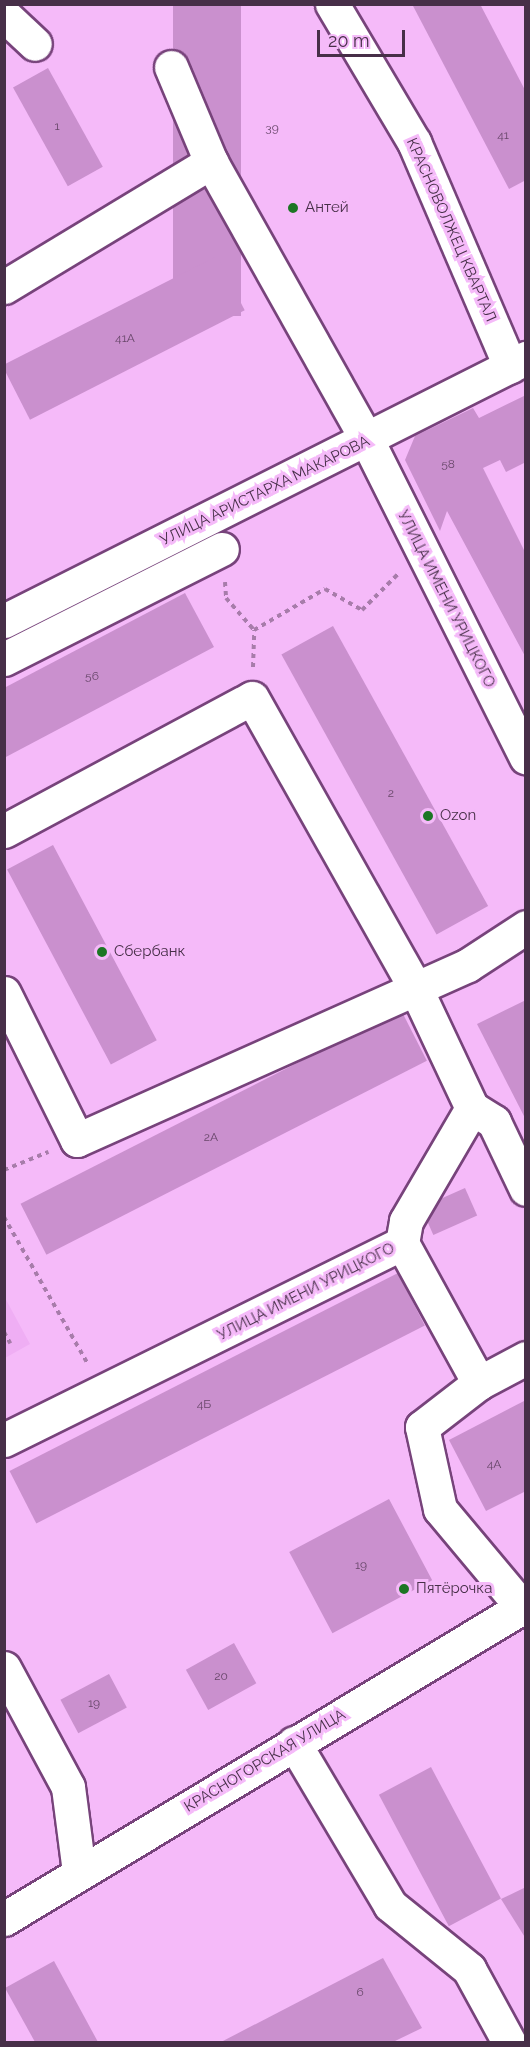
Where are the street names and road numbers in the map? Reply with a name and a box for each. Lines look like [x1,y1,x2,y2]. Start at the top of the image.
street label: КРАСНОВОЛЖЕЦ КВАРТАЛ [402,135,500,325]
street label: УЛИЦА АРИСТАРХА МАКАРОВА [157,432,373,550]
street label: УЛИЦА ИМЕНИ УРИЦКОГО [393,507,499,691]
street label: УЛИЦА ИМЕНИ УРИЦКОГО [214,1239,398,1345]
street label: КРАСНОГОРСКАЯ УЛИЦА [181,1706,349,1816]

